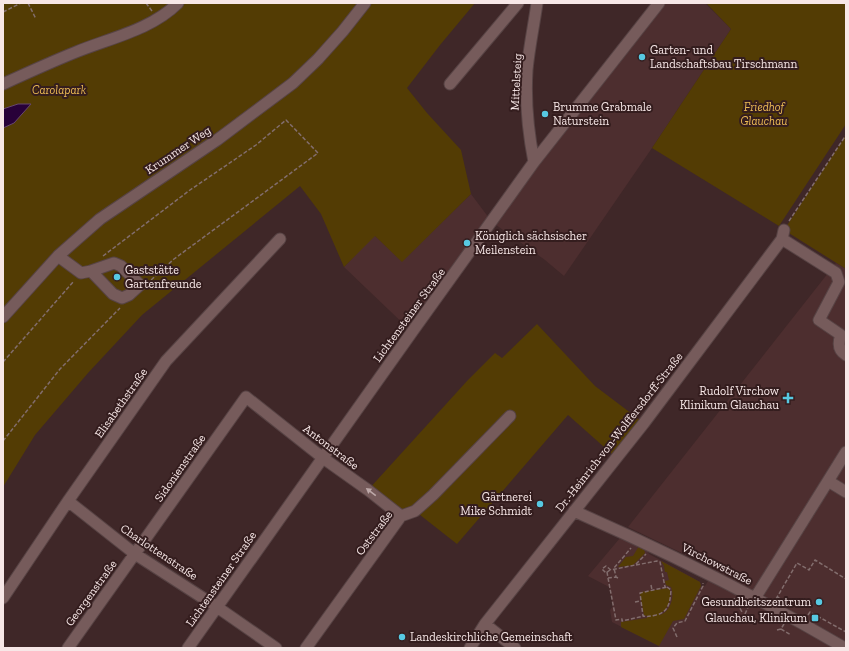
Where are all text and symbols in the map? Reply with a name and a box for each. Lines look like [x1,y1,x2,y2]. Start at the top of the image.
place label: Garten- und Landschaftsbau Tirschmann [650,43,797,71]
marker: Garten- und Landschaftsbau Tirschmann [637,52,647,62]
street label: Mittelsteig [508,53,525,111]
park label: Carolapark [32,83,87,97]
place label: Brumme Grabmale Naturstein [553,100,652,128]
park label: Friedhof Glauchau [741,100,787,128]
marker: Brumme Grabmale Naturstein [540,109,550,119]
street label: Krummer Weg [143,123,214,177]
place label: Königlich sächsischer Meilenstein [475,229,587,257]
marker: Königlich sächsischer Meilenstein [462,238,472,248]
place label: Gaststätte Gartenfreunde [125,263,202,291]
street label: Lichtensteiner Straße [370,265,448,365]
marker: Gaststätte Gartenfreunde [112,272,122,282]
street label: Dr.-Heinrich-von-Wolffersdorff-Straße [552,349,686,514]
street label: Elisabethstraße [92,365,150,441]
place label: Rudolf Virchow Klinikum Glauchau [680,384,780,412]
marker: Rudolf Virchow Klinikum Glauchau [782,392,794,404]
street label: Antonstraße [300,422,362,473]
street label: Sidonienstraße [152,431,209,504]
one-way arrow [365,488,376,496]
place label: Gärtnerei Mike Schmidt [460,490,533,518]
marker: Gärtnerei Mike Schmidt [535,499,545,509]
street label: Oststraße [353,508,396,558]
street label: Charlottenstraße [118,521,201,583]
street label: Lichtensteiner Straße [183,528,259,629]
street label: Virchowstraße [678,540,755,588]
street label: Georgenstraße [62,557,120,629]
place label: Gesundheitszentrum [702,595,812,609]
marker: Gesundheitszentrum [814,597,824,607]
place label: Glauchau, Klinikum [705,611,808,625]
marker: Glauchau, Klinikum [810,613,820,623]
place label: Landeskirchliche Gemeinschaft [410,630,573,644]
marker: Landeskirchliche Gemeinschaft [397,632,407,642]

